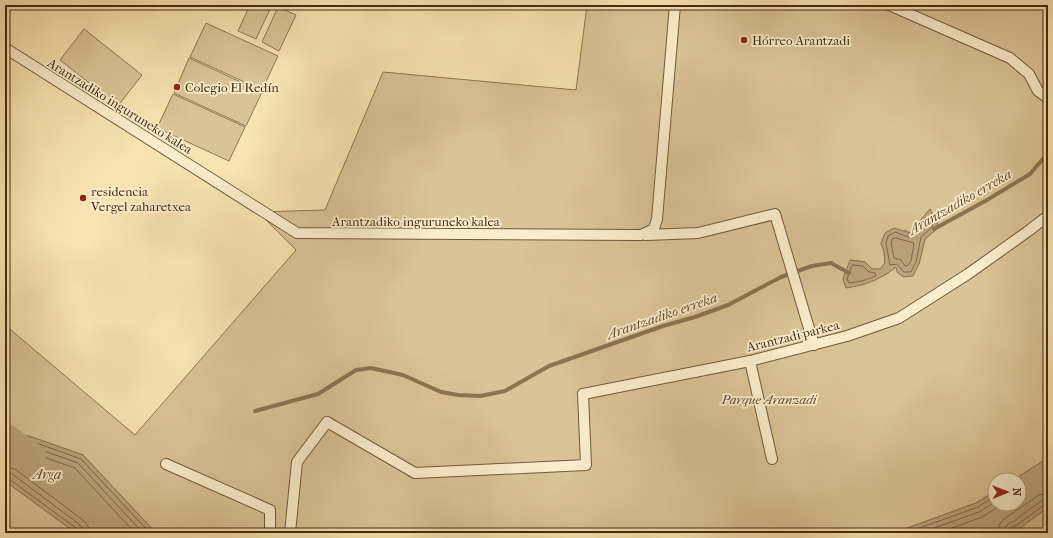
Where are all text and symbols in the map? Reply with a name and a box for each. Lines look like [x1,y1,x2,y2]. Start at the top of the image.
place label: Hórreo Arantzadi [752,33,850,48]
marker: Hórreo Arantzadi [739,35,749,45]
street label: Arantzadiko inguruneko kalea [44,55,196,157]
place label: Colegio El Redín [185,80,279,95]
marker: Colegio El Redín [172,82,182,92]
water label: Arantzadiko erreka [904,166,1014,239]
place label: residencia Vergel zaharetxea [90,184,192,214]
marker: residencia Vergel zaharetxea [78,193,88,203]
street label: Arantzadiko inguruneko kalea [331,214,501,229]
water label: Arantzadiko erreka [603,289,720,344]
street label: Arantzadi parkea [744,317,842,355]
park label: Parque Aranzadi [720,392,818,407]
water label: Arga [31,466,61,483]
north arrow [987,472,1027,512]
text: N [1010,488,1023,497]

